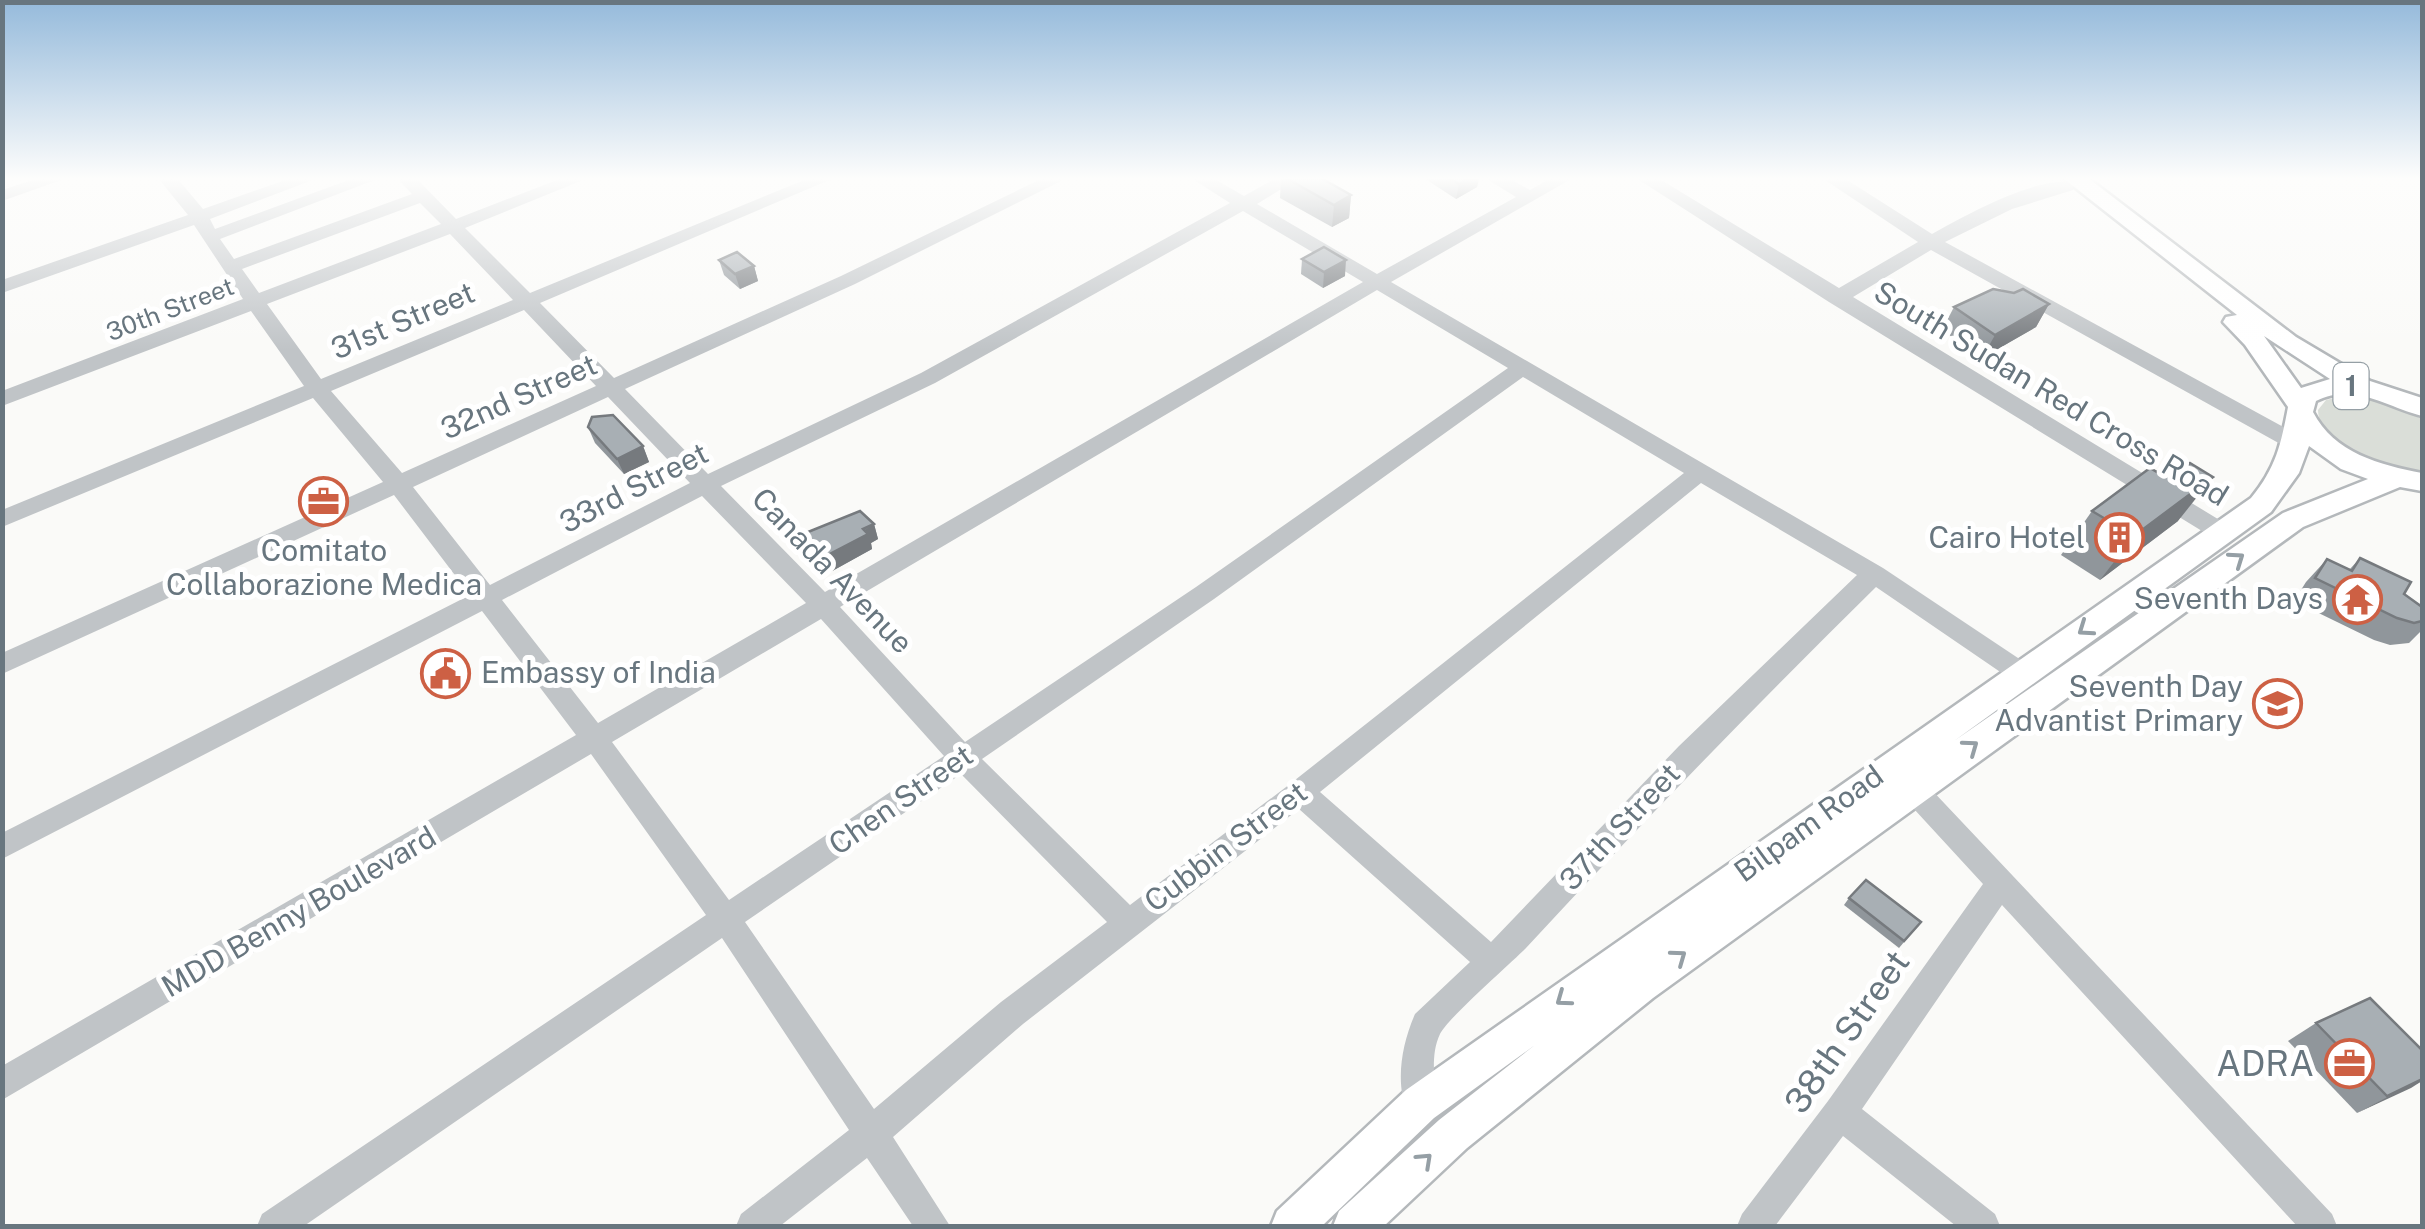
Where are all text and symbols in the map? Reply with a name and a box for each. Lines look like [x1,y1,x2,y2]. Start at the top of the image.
street label: 30th Street [102,271,238,347]
street label: South Sudan Red Cross Road [1868,273,2235,513]
street label: 31st Street [325,274,480,366]
street label: 32nd Street [435,346,602,446]
road number: 1 [2334,363,2368,409]
street label: 33rd Street [553,434,714,540]
office icon: Comitato Collaborazione Medica [298,476,350,528]
street label: Canada Avenue [745,480,921,660]
building icon: Cairo Hotel [2094,512,2146,564]
place label: Cairo Hotel [1928,519,2085,555]
place label: Comitato Collaborazione Medica [166,532,482,602]
one-way arrow [2225,553,2244,571]
temple icon: Seventh Days [2332,573,2384,625]
place label: Seventh Days [2134,580,2323,616]
one-way arrow [2078,617,2097,635]
public building icon: Embassy of India [420,647,472,699]
place label: Embassy of India [481,654,716,690]
place label: Seventh Day Advantist Primary [1994,668,2243,738]
school or university icon: Seventh Day Advantist Primary [2252,678,2304,730]
street label: Chen Street [822,736,979,862]
one-way arrow [1960,741,1978,759]
street label: 37th Street [1551,755,1687,897]
street label: Bilpam Road [1727,757,1890,889]
street label: Cubbin Street [1137,773,1314,919]
street label: MDD Benny Boulevard [155,818,442,1004]
street label: 38th Street [1776,943,1918,1121]
one-way arrow [1668,952,1686,969]
one-way arrow [1556,987,1575,1006]
office icon: ADRA [2323,1038,2375,1090]
place label: ADRA [2216,1043,2314,1084]
one-way arrow [1413,1154,1432,1172]

